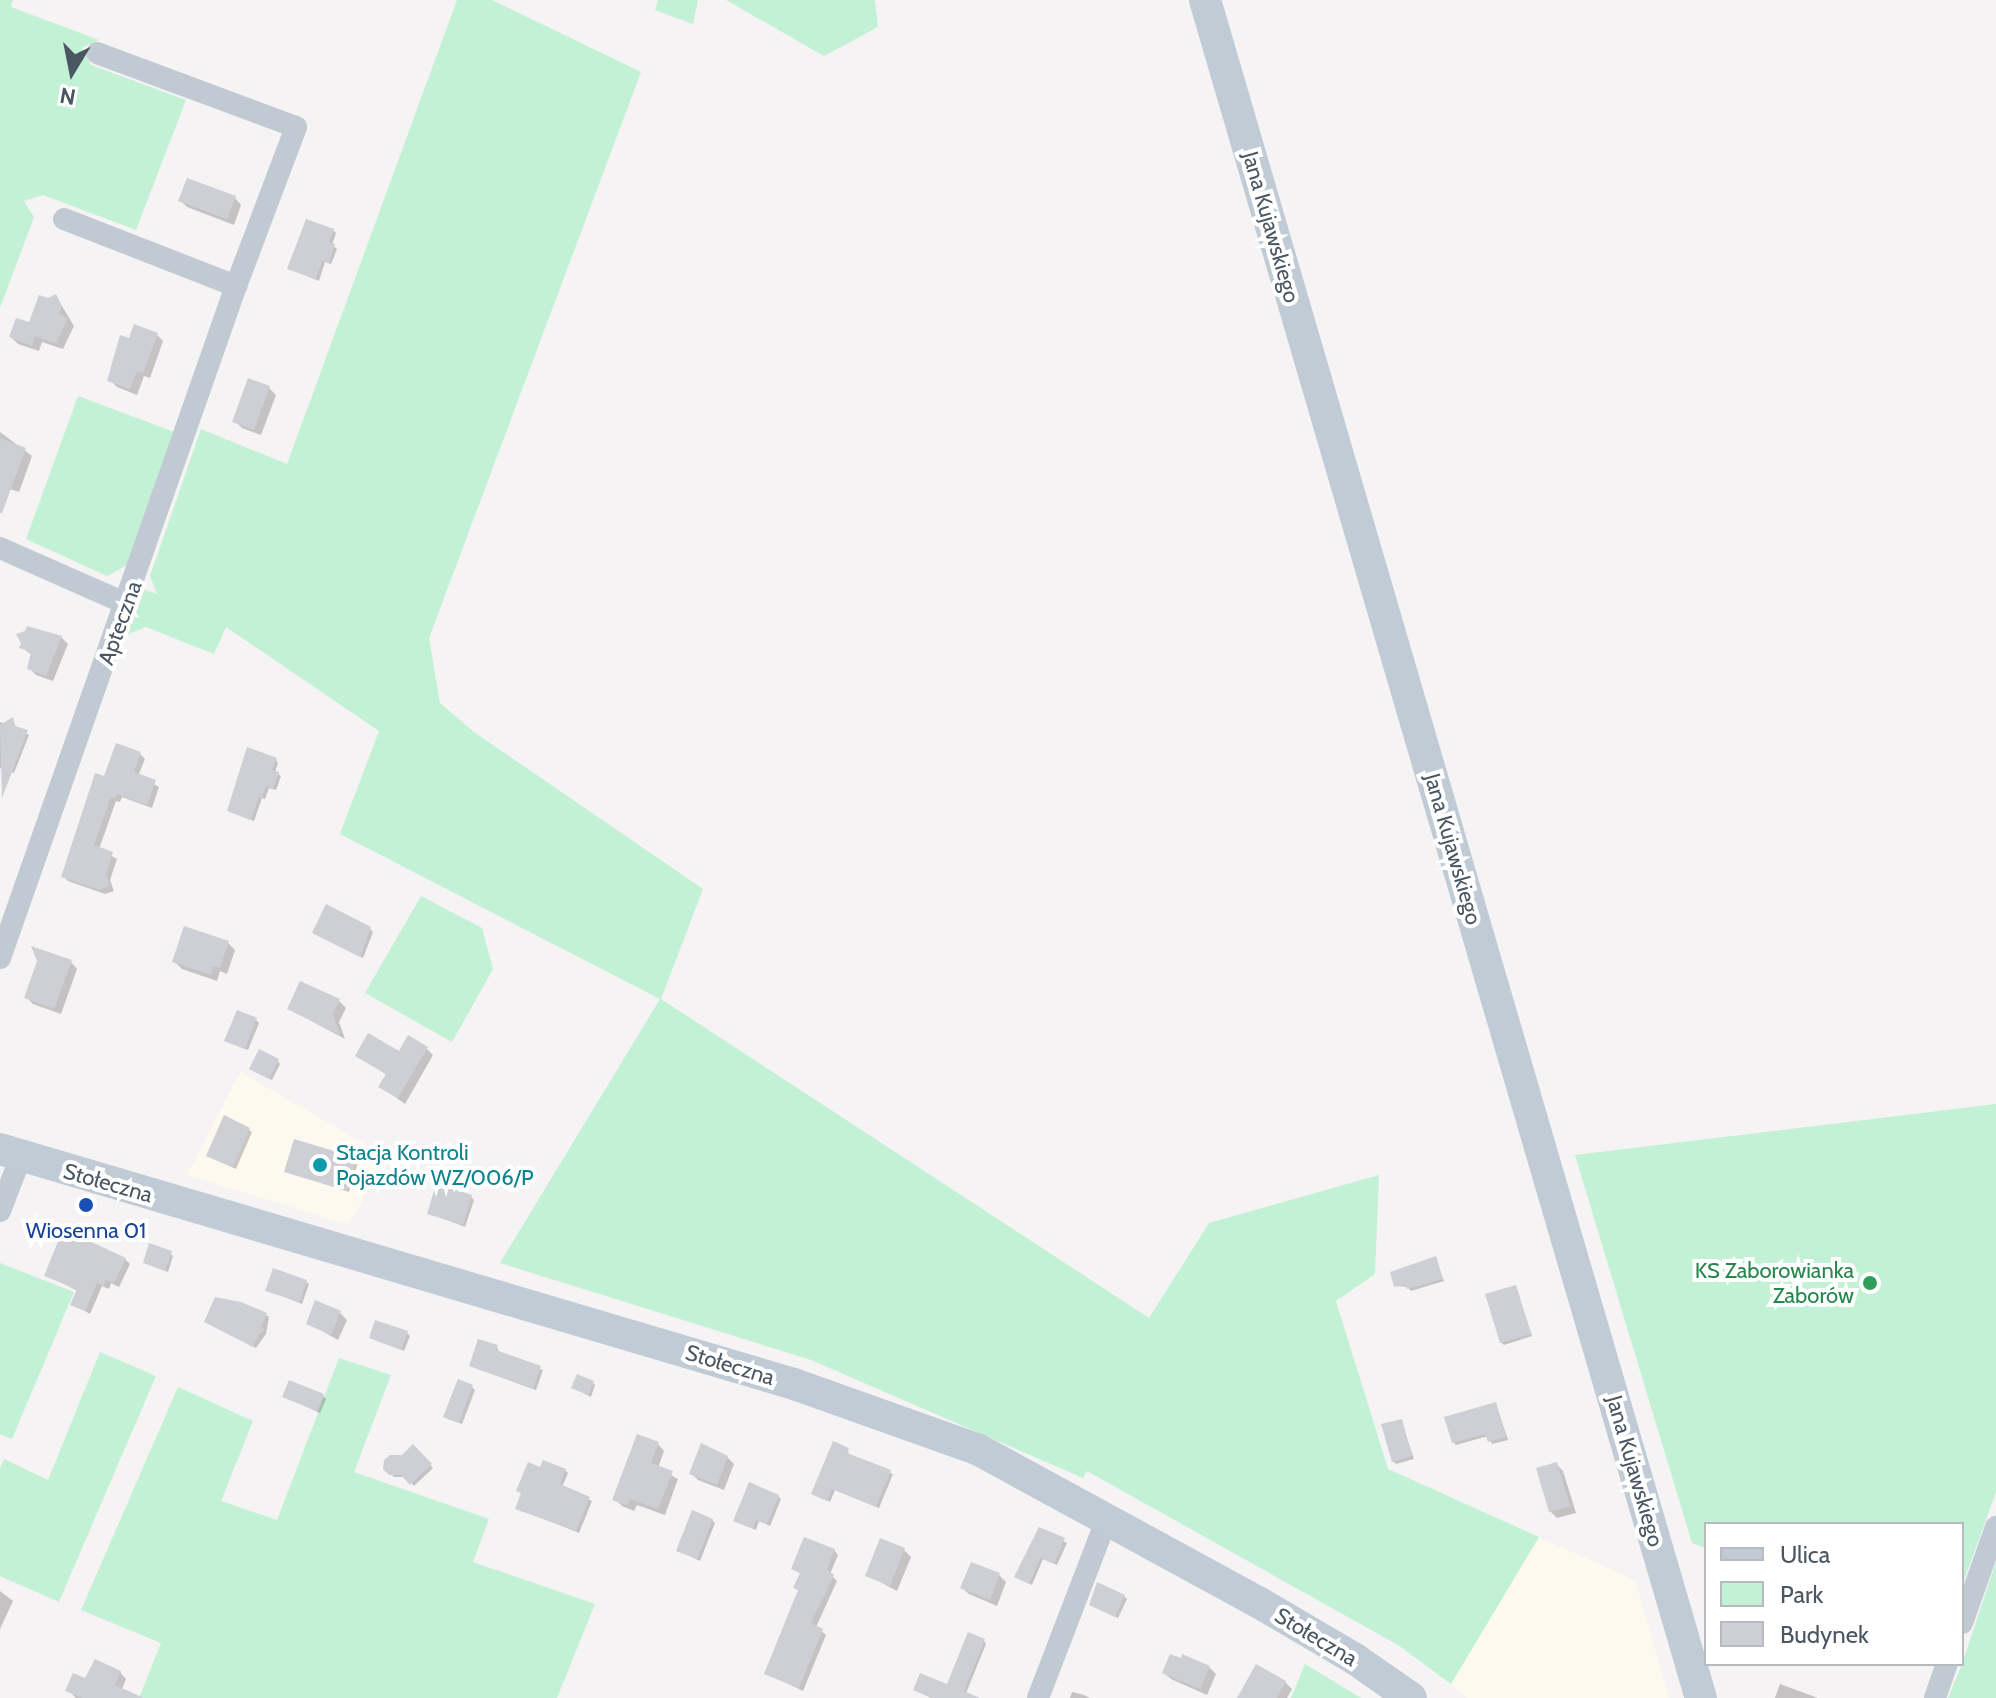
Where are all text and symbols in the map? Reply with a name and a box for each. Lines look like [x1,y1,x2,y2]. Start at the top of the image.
north arrow [32,32,112,112]
text: N [58,81,78,111]
street label: Jana Kujawskiego [1237,148,1305,306]
street label: Apteczna [93,577,147,669]
street label: Jana Kujawskiego [1419,770,1487,928]
place label: Stacja Kontroli Pojazdów WZ/006/P [336,1139,534,1190]
marker: Stacja Kontroli Pojazdów WZ/006/P [311,1156,329,1174]
street label: Stołeczna [60,1158,156,1208]
marker: Wiosenna 01 [77,1196,95,1214]
place label: Wiosenna 01 [26,1218,146,1244]
place label: KS Zaborowianka Zaborów [1695,1257,1854,1308]
marker: KS Zaborowianka Zaborów [1861,1274,1879,1292]
street label: Stołeczna [682,1339,778,1391]
street label: Jana Kujawskiego [1601,1392,1669,1550]
legend [1704,1522,1964,1666]
text: Ulica [1780,1540,1830,1569]
text: Park [1780,1580,1823,1609]
street label: Stołeczna [1270,1602,1362,1672]
text: Budynek [1780,1620,1869,1649]

